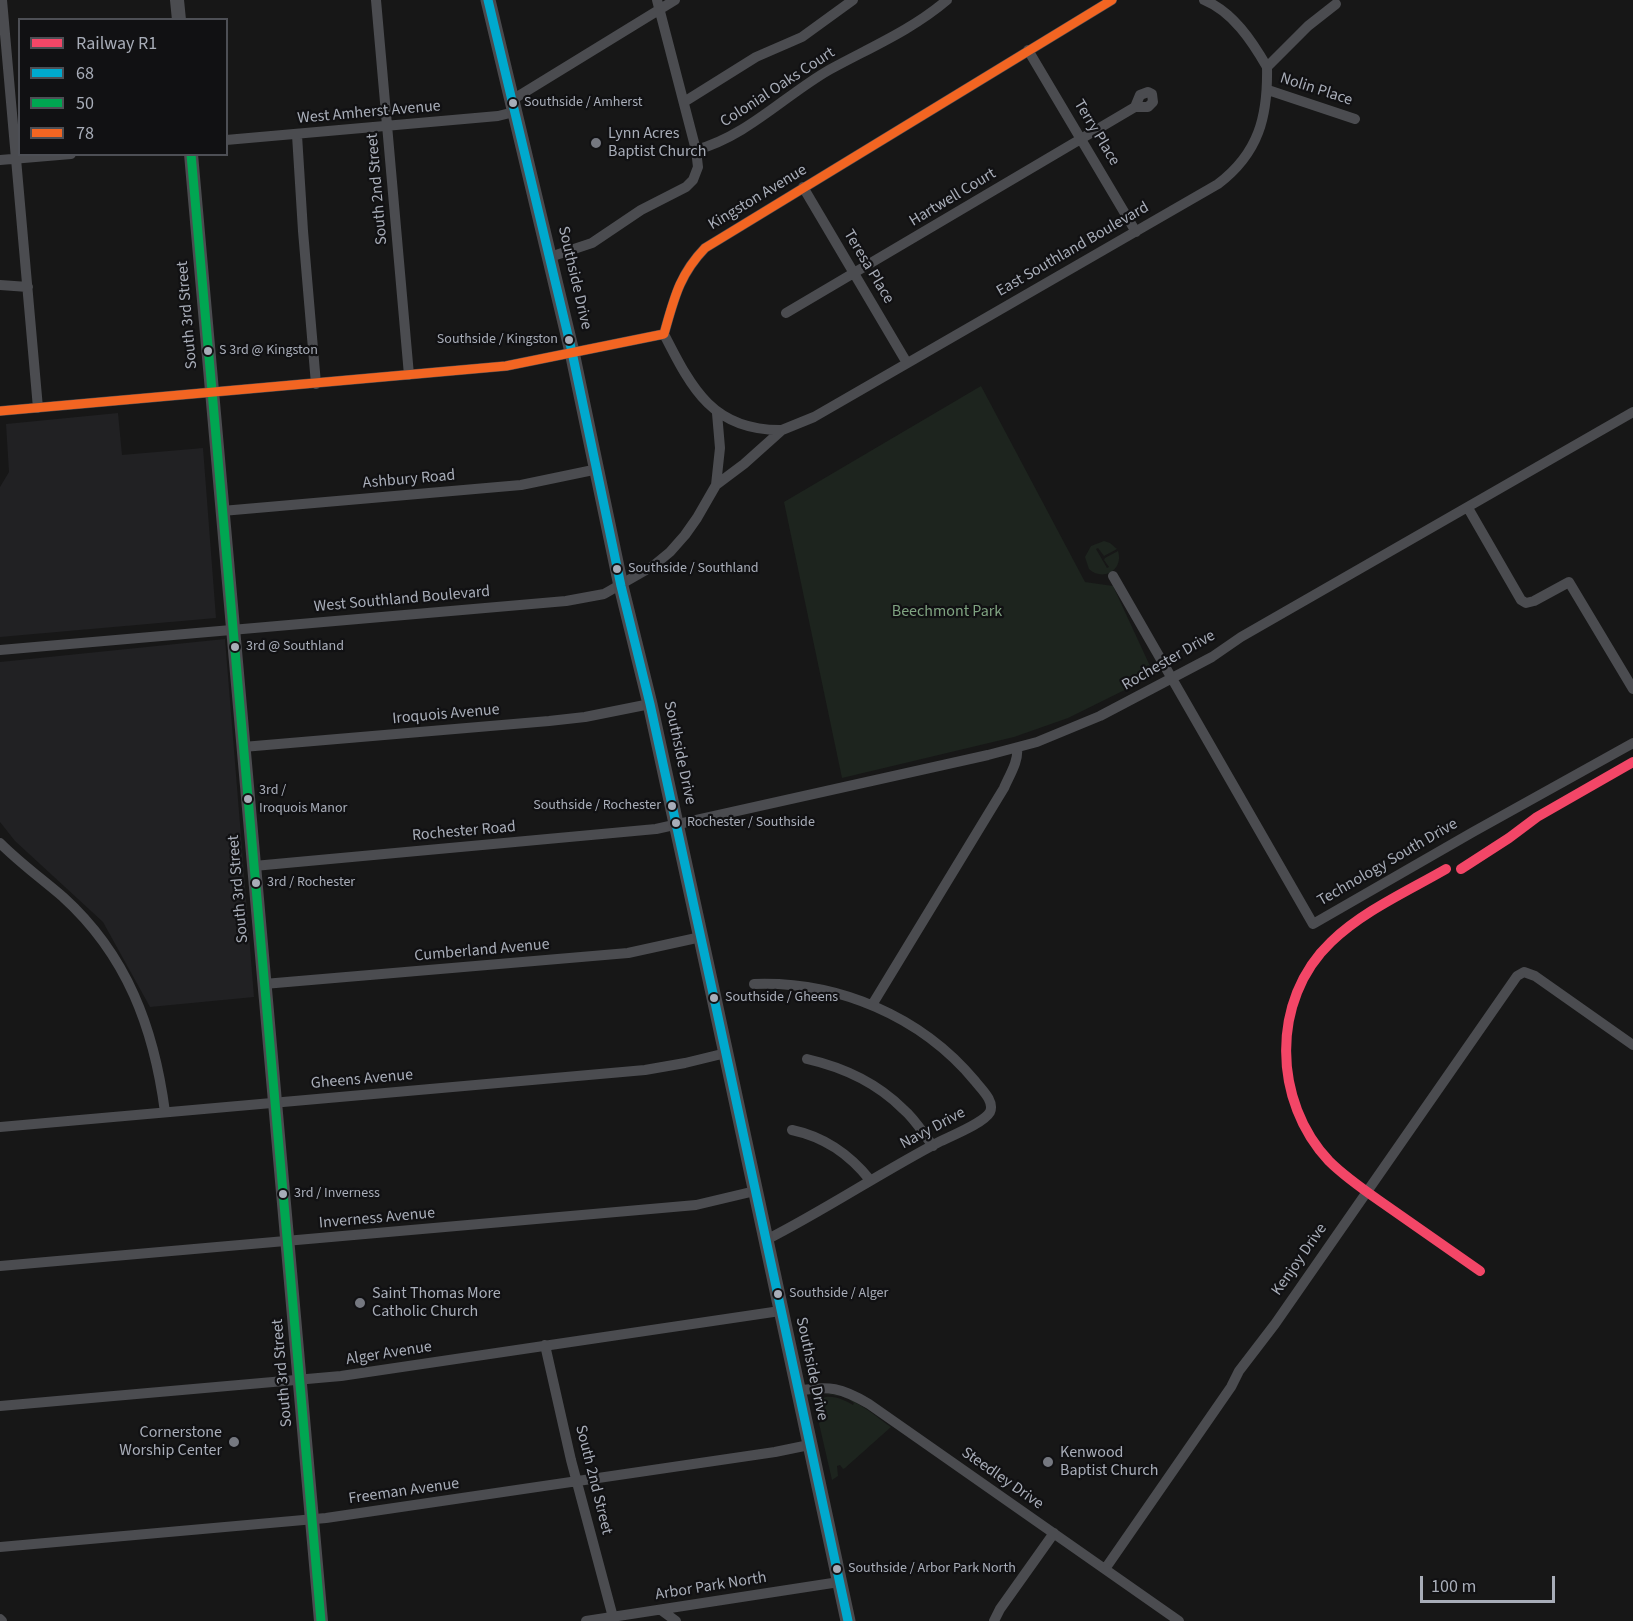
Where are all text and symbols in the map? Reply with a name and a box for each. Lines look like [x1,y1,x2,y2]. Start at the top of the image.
legend [18,18,228,156]
text: Railway R1 [76,31,157,56]
street label: Colonial Oaks Court [717,44,839,132]
text: 68 [76,61,94,86]
street label: Nolin Place [1277,69,1355,111]
text: 50 [76,91,94,116]
place label: Southside / Amherst [524,95,642,111]
street label: Terry Place [1069,96,1123,170]
street label: West Amherst Avenue [296,97,442,129]
marker: Southside / Amherst [507,97,519,109]
text: 78 [76,121,94,146]
place label: Lynn Acres Baptist Church [608,124,706,162]
street label: South 2nd Street [364,132,392,246]
marker: Lynn Acres Baptist Church [589,136,603,150]
street label: Kingston Avenue [705,161,811,235]
street label: Hartwell Court [906,165,1000,231]
street label: East Southland Boulevard [993,198,1153,302]
street label: Southside Drive [553,225,595,331]
street label: Teresa Place [838,227,898,307]
street label: South 3rd Street [174,260,202,370]
place label: Southside / Kingston [437,332,558,348]
marker: Southside / Kingston [563,334,575,346]
place label: S 3rd @ Kingston [219,343,318,359]
marker: S 3rd @ Kingston [202,345,214,357]
street label: Ashbury Road [362,466,456,494]
place label: Southside / Southland [628,561,759,577]
marker: Southside / Southland [611,563,623,575]
street label: West Southland Boulevard [313,583,491,617]
park label: Beechmont Park [892,602,1002,622]
street label: Rochester Drive [1119,627,1219,695]
place label: 3rd @ Southland [246,639,344,655]
marker: 3rd @ Southland [229,641,241,653]
street label: Southside Drive [659,699,699,807]
street label: Iroquois Avenue [392,701,500,729]
place label: 3rd / Iroquois Manor [259,783,347,816]
marker: 3rd / Iroquois Manor [242,793,254,805]
place label: Southside / Rochester [533,798,661,814]
marker: Southside / Rochester [666,800,678,812]
place label: Rochester / Southside [687,815,815,831]
street label: Technology South Drive [1315,815,1461,911]
marker: Rochester / Southside [670,817,682,829]
street label: Rochester Road [411,818,517,846]
street label: South 3rd Street [225,834,253,944]
place label: 3rd / Rochester [267,875,355,891]
marker: 3rd / Rochester [250,877,262,889]
street label: Cumberland Avenue [414,936,550,966]
place label: Southside / Gheens [725,990,838,1006]
marker: Southside / Gheens [708,992,720,1004]
street label: Gheens Avenue [310,1066,414,1094]
street label: Navy Drive [897,1104,969,1154]
place label: 3rd / Inverness [294,1186,380,1202]
marker: 3rd / Inverness [277,1188,289,1200]
street label: Inverness Avenue [318,1204,436,1234]
street label: Kenjoy Drive [1268,1220,1332,1300]
place label: Saint Thomas More Catholic Church [372,1284,501,1322]
place label: Southside / Alger [789,1286,888,1302]
marker: Southside / Alger [772,1288,784,1300]
marker: Saint Thomas More Catholic Church [353,1296,367,1310]
street label: Southside Drive [791,1315,831,1423]
street label: South 3rd Street [269,1318,297,1428]
street label: Alger Avenue [345,1338,433,1370]
place label: Cornerstone Worship Center [119,1423,222,1461]
street label: South 2nd Street [570,1423,616,1537]
marker: Cornerstone Worship Center [227,1435,241,1449]
place label: Kenwood Baptist Church [1060,1443,1158,1481]
street label: Steedley Drive [957,1444,1047,1514]
marker: Kenwood Baptist Church [1041,1455,1055,1469]
street label: Freeman Avenue [347,1475,461,1509]
place label: Southside / Arbor Park North [848,1561,1016,1577]
marker: Southside / Arbor Park North [831,1563,843,1575]
scale bar [1423,1564,1558,1602]
street label: Arbor Park North [654,1569,768,1605]
text: 100 m [1431,1574,1476,1599]

